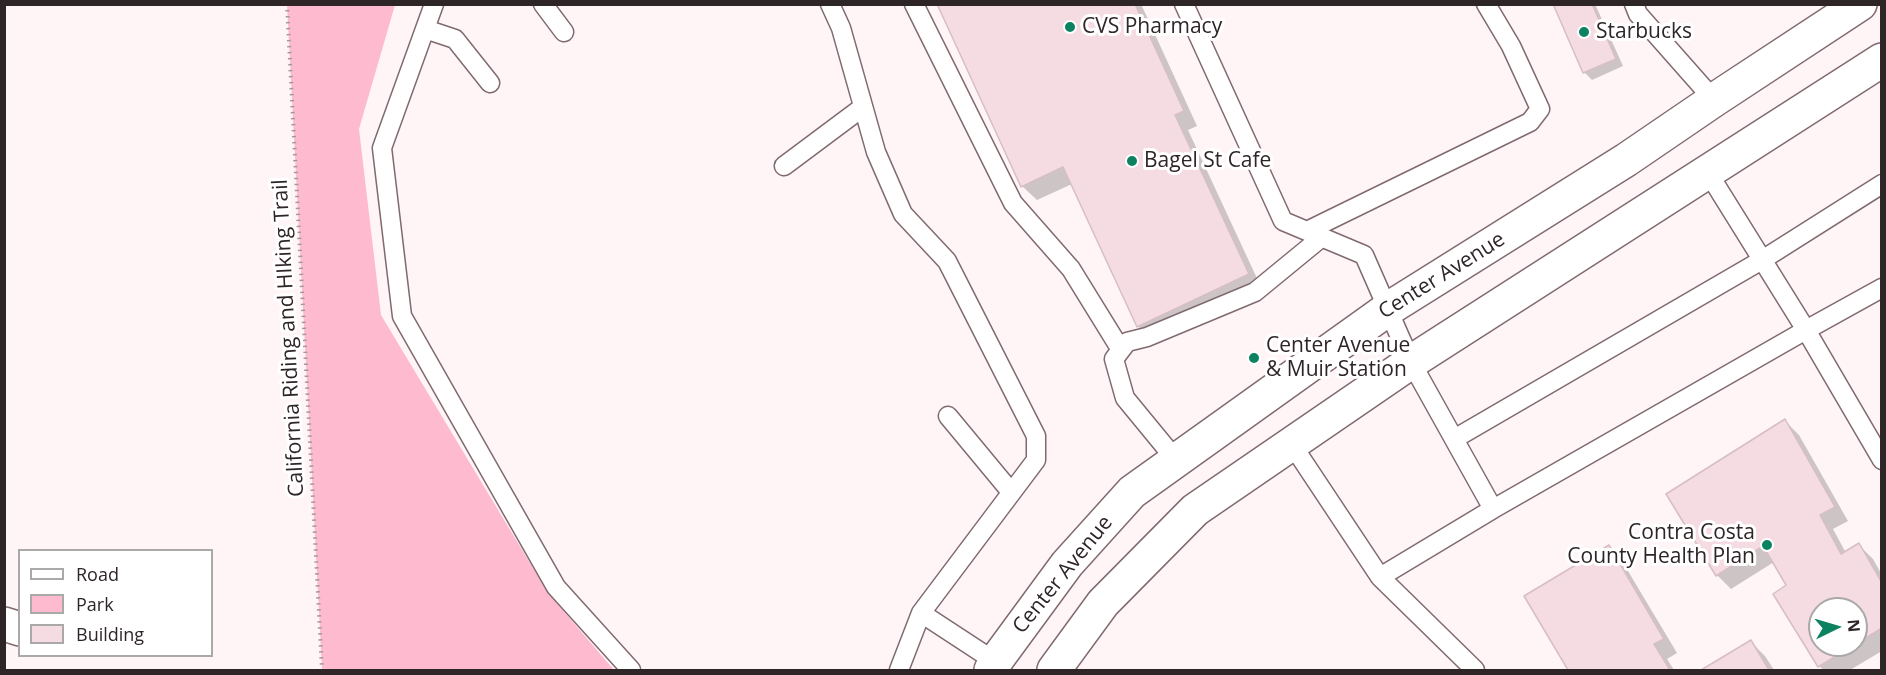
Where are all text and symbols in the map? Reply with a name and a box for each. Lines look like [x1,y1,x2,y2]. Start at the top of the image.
place label: CVS Pharmacy [1082,14,1222,40]
place label: Starbucks [1596,19,1692,45]
marker: CVS Pharmacy [1063,20,1077,34]
marker: Starbucks [1577,25,1591,39]
place label: Bagel St Cafe [1144,148,1271,174]
marker: Bagel St Cafe [1125,154,1139,168]
street label: California Riding and HIking Trail [268,179,310,497]
street label: Center Avenue [1374,227,1510,325]
place label: Center Avenue & Muir Station [1266,333,1410,383]
marker: Center Avenue & Muir Station [1247,351,1261,365]
street label: Center Avenue [1008,511,1118,639]
place label: Contra Costa County Health Plan [1567,520,1755,570]
marker: Contra Costa County Health Plan [1760,538,1774,552]
legend [18,549,213,657]
text: Road [76,562,119,586]
text: Park [76,592,114,616]
north arrow [1808,597,1868,657]
text: N [1842,618,1865,633]
text: Building [76,622,144,646]

